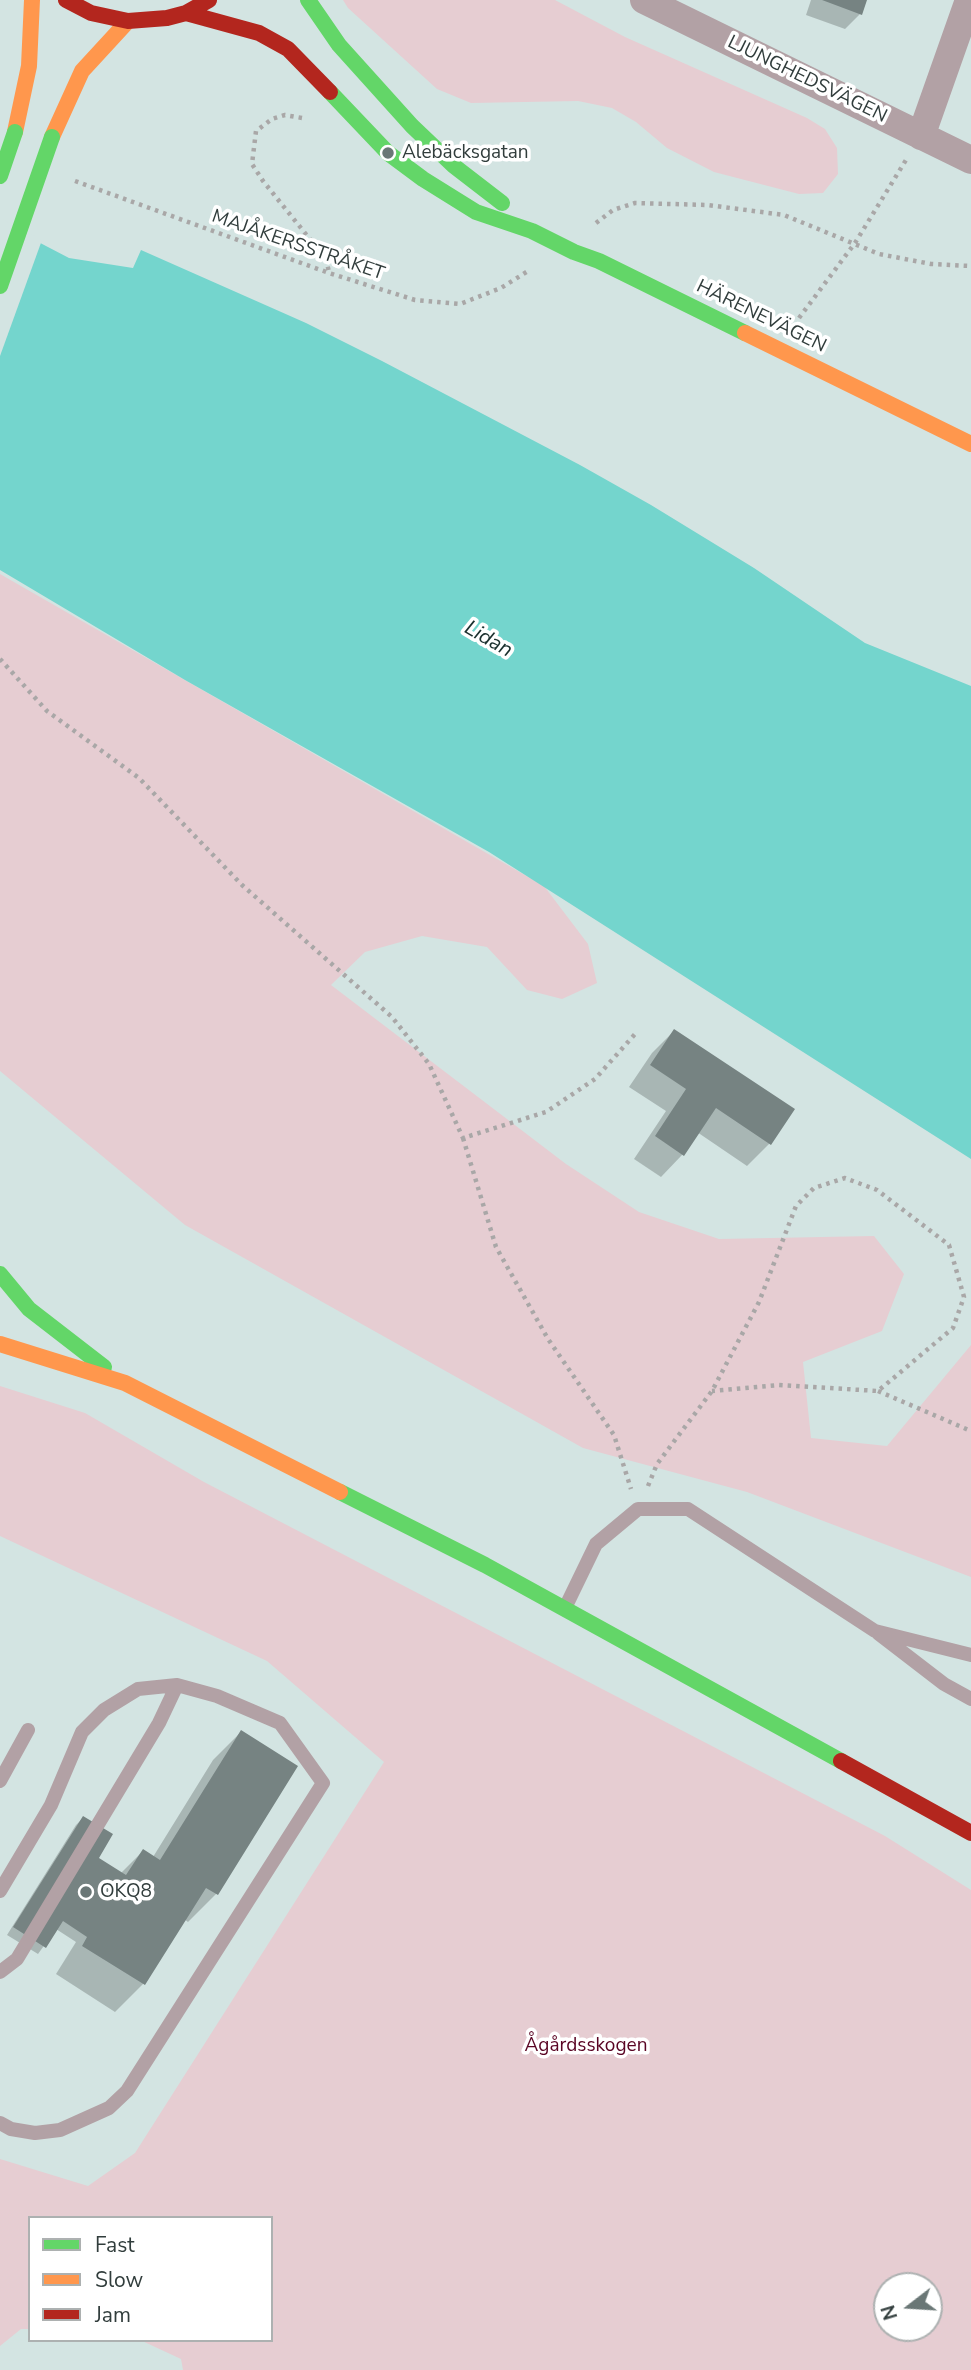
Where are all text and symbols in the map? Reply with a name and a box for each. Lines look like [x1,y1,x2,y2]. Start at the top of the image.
street label: LJUNGHEDSVÄGEN [724,31,890,129]
place label: Alebäcksgatan [402,142,529,164]
marker: Alebäcksgatan [380,145,396,161]
street label: MAJÅKERSSTRÅKET [209,206,387,286]
street label: HÄRENEVÄGEN [692,276,830,358]
water label: Lidan [459,616,517,664]
place label: OKQ8 [100,1881,152,1903]
marker: OKQ8 [78,1884,94,1900]
park label: Ågårdsskogen [525,2035,647,2057]
legend [28,2216,273,2342]
text: Fast [95,2231,135,2259]
text: Slow [95,2266,143,2294]
north arrow [873,2272,943,2342]
text: Jam [95,2301,131,2329]
text: N [875,2302,904,2323]

